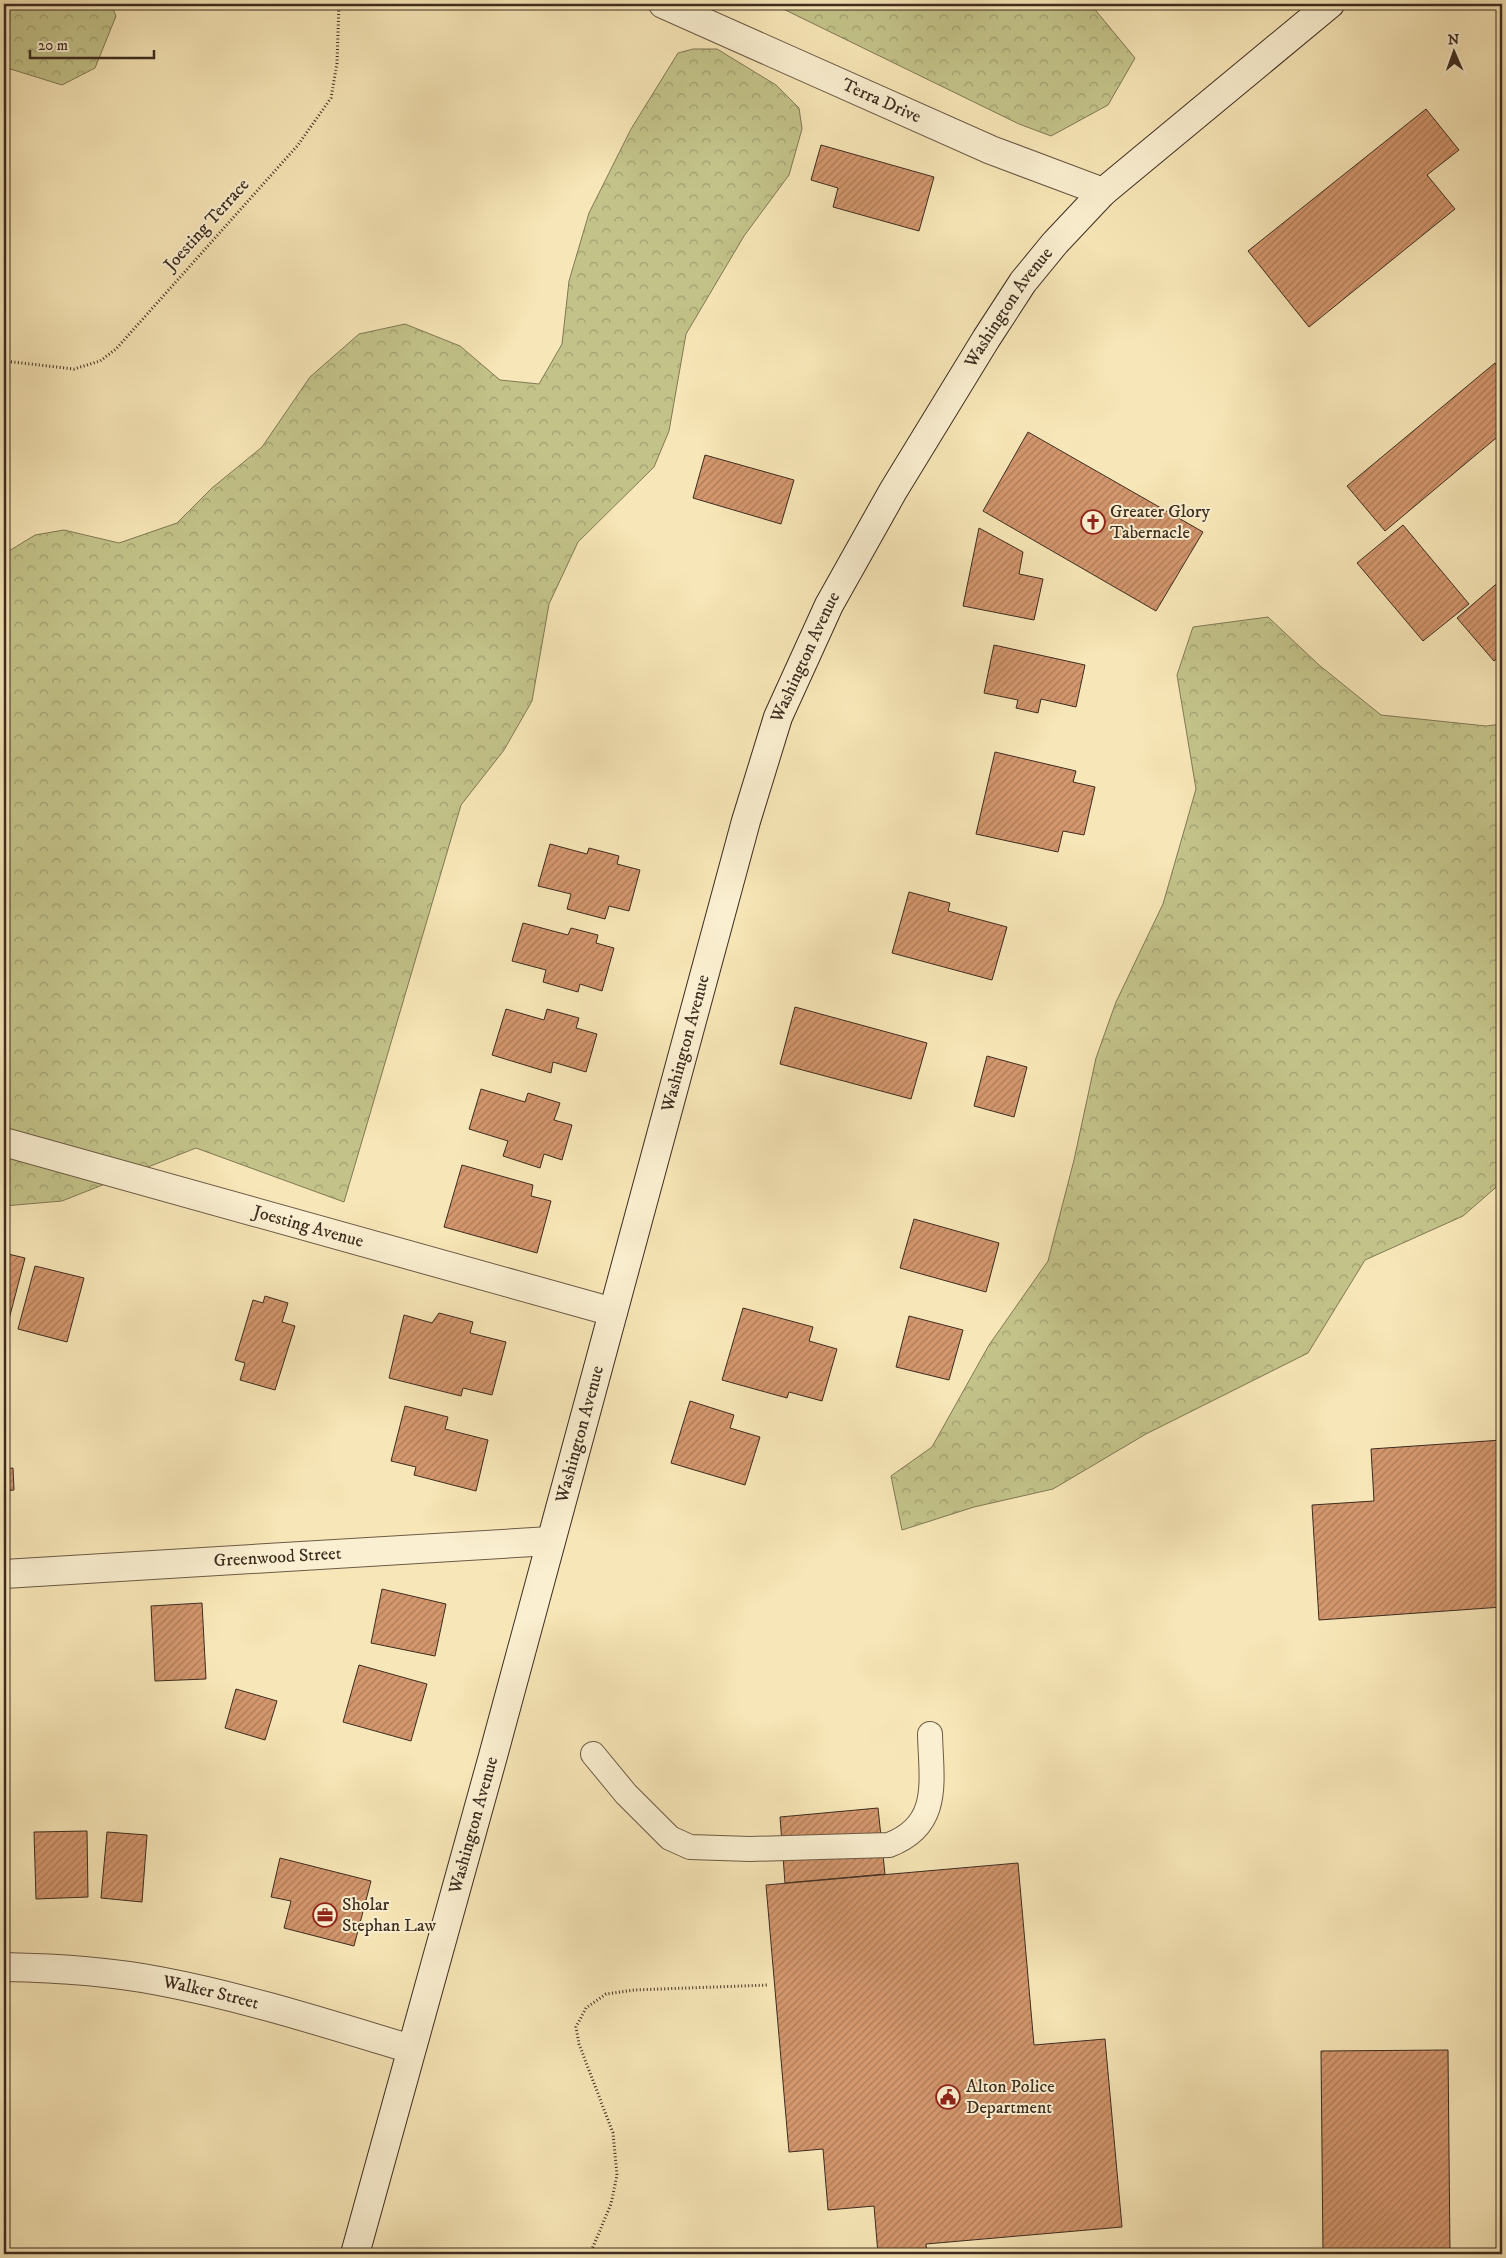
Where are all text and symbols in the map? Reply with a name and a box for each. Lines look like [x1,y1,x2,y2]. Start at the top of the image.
scale bar [30,28,154,60]
north arrow [1428,28,1478,78]
text: N [1448,31,1460,49]
text: 20 m [38,36,68,55]
street label: Terra Drive [838,74,924,128]
street label: Joesting Terrace [158,174,254,277]
street label: Washington Avenue [960,243,1058,373]
place label: Greater Glory Tabernacle [1110,501,1210,544]
church icon: Greater Glory Tabernacle [1080,509,1106,535]
street label: Washington Avenue [766,588,845,727]
street label: Washington Avenue [657,972,715,1115]
street label: Joesting Avenue [249,1201,366,1253]
street label: Washington Avenue [551,1363,609,1506]
street label: Greenwood Street [213,1543,342,1572]
street label: Washington Avenue [444,1754,503,1897]
place label: Sholar Stephan Law [342,1894,437,1937]
office icon: Sholar Stephan Law [312,1902,338,1928]
street label: Walker Street [160,1971,261,2015]
place label: Alton Police Department [966,2076,1055,2119]
public building icon: Alton Police Department [935,2084,961,2110]

